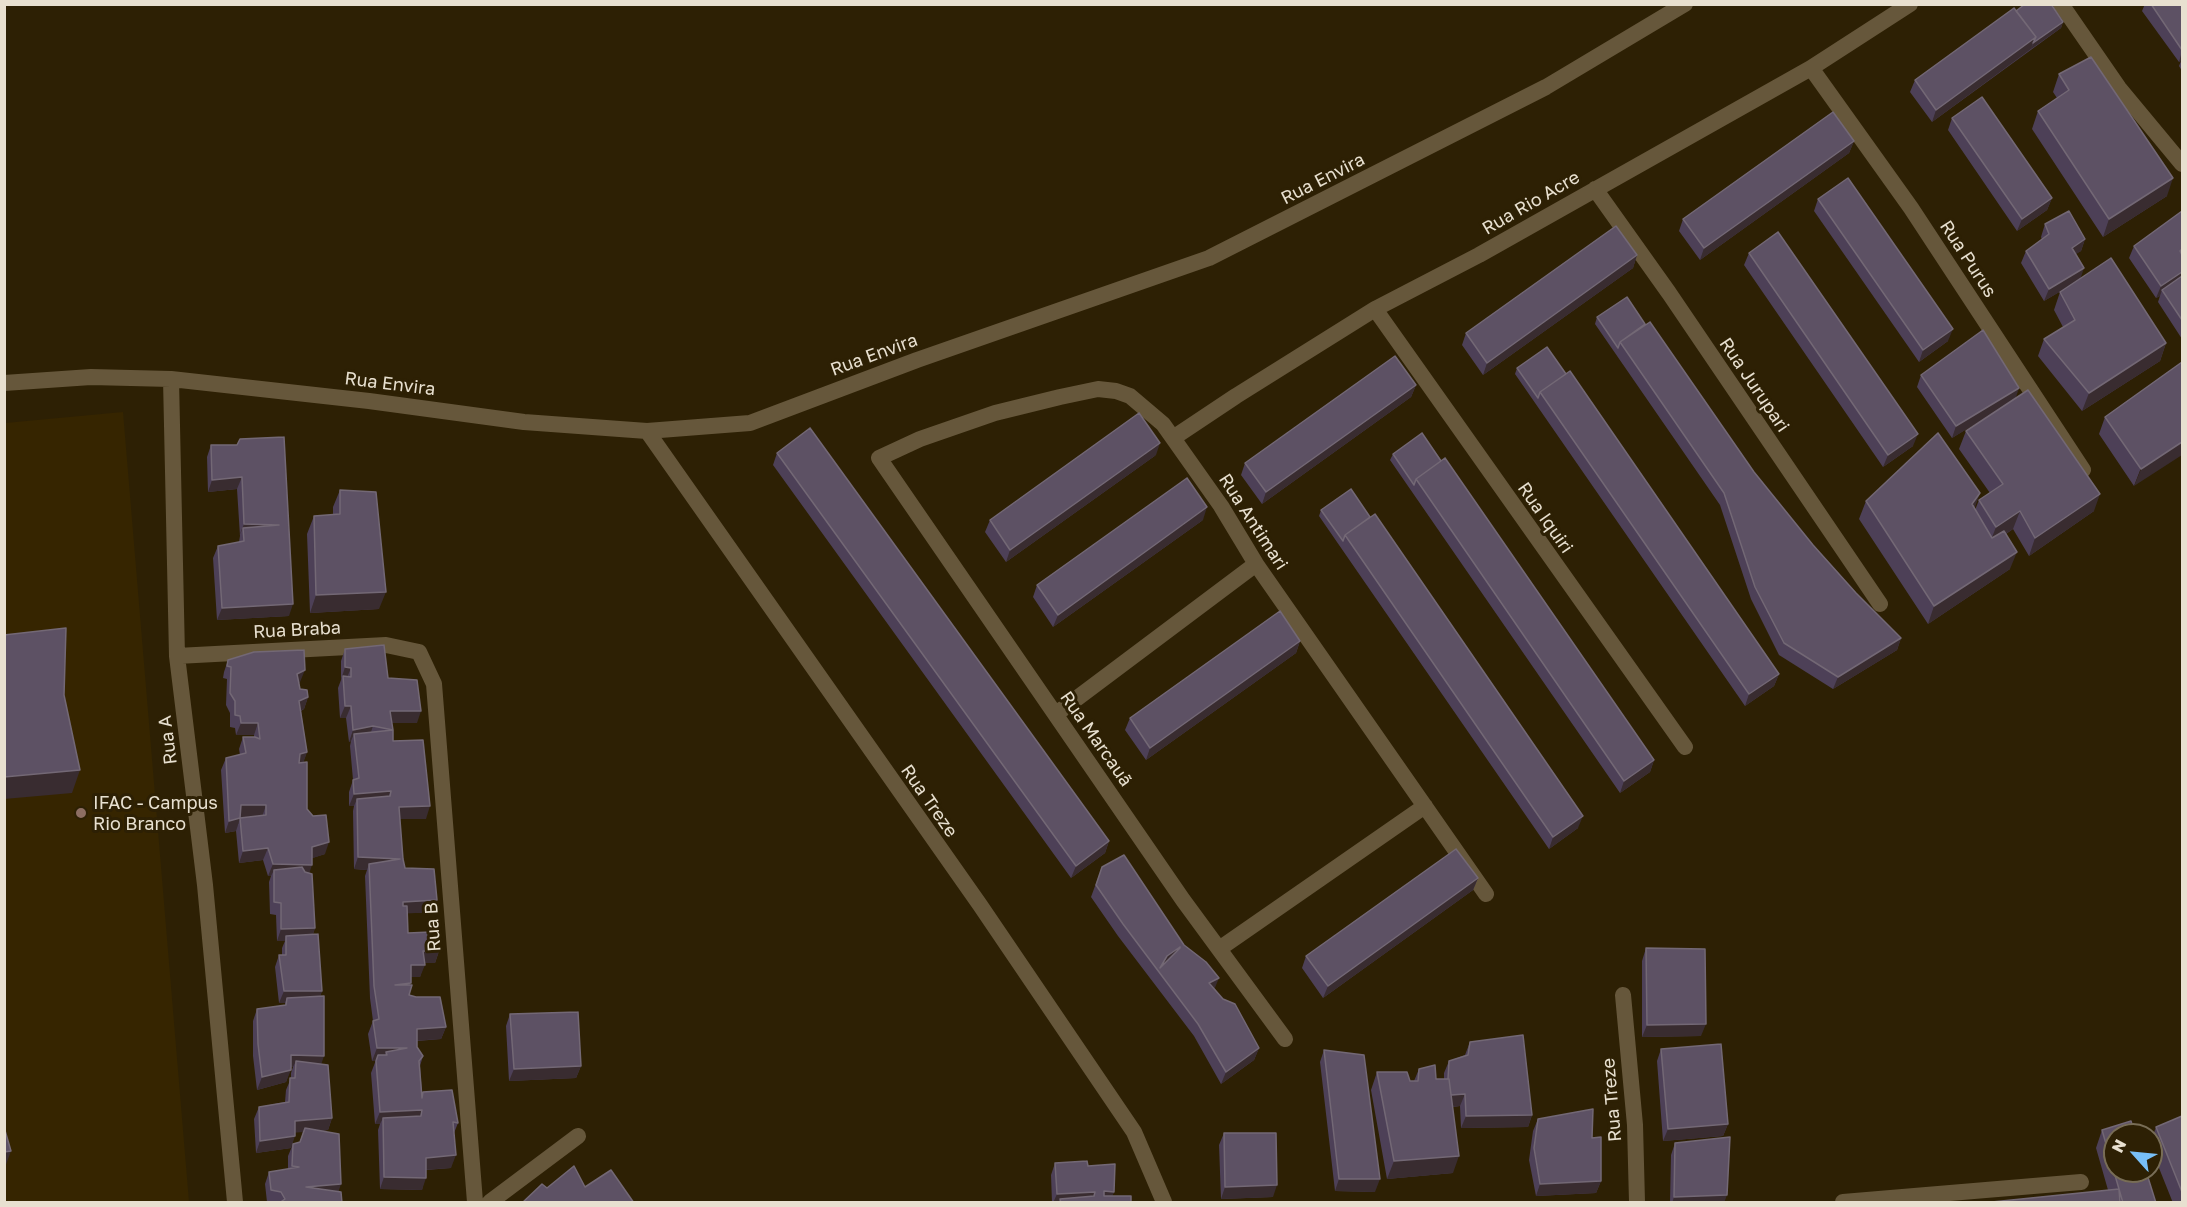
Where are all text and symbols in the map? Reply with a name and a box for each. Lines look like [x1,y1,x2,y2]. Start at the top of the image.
street label: Rua Envira [1278,149,1368,209]
street label: Rua Rio Acre [1478,166,1584,240]
street label: Rua Purus [1935,216,2001,302]
street label: Rua Envira [828,329,920,381]
street label: Rua Jurupari [1714,334,1794,436]
street label: Rua Envira [344,368,436,400]
street label: Rua Antimari [1214,470,1292,574]
street label: Rua Iquiri [1513,478,1577,558]
street label: Rua Braba [253,617,341,643]
street label: Rua Marcauã [1055,687,1137,791]
street label: Rua A [154,714,182,766]
street label: Rua Treze [896,760,962,842]
place label: IFAC - Campus Rio Branco [93,792,218,834]
marker: IFAC - Campus Rio Branco [74,806,88,820]
street label: Rua B [420,902,446,952]
street label: Rua Treze [1598,1057,1626,1143]
north arrow [2103,1123,2163,1183]
text: N [2107,1136,2130,1156]

